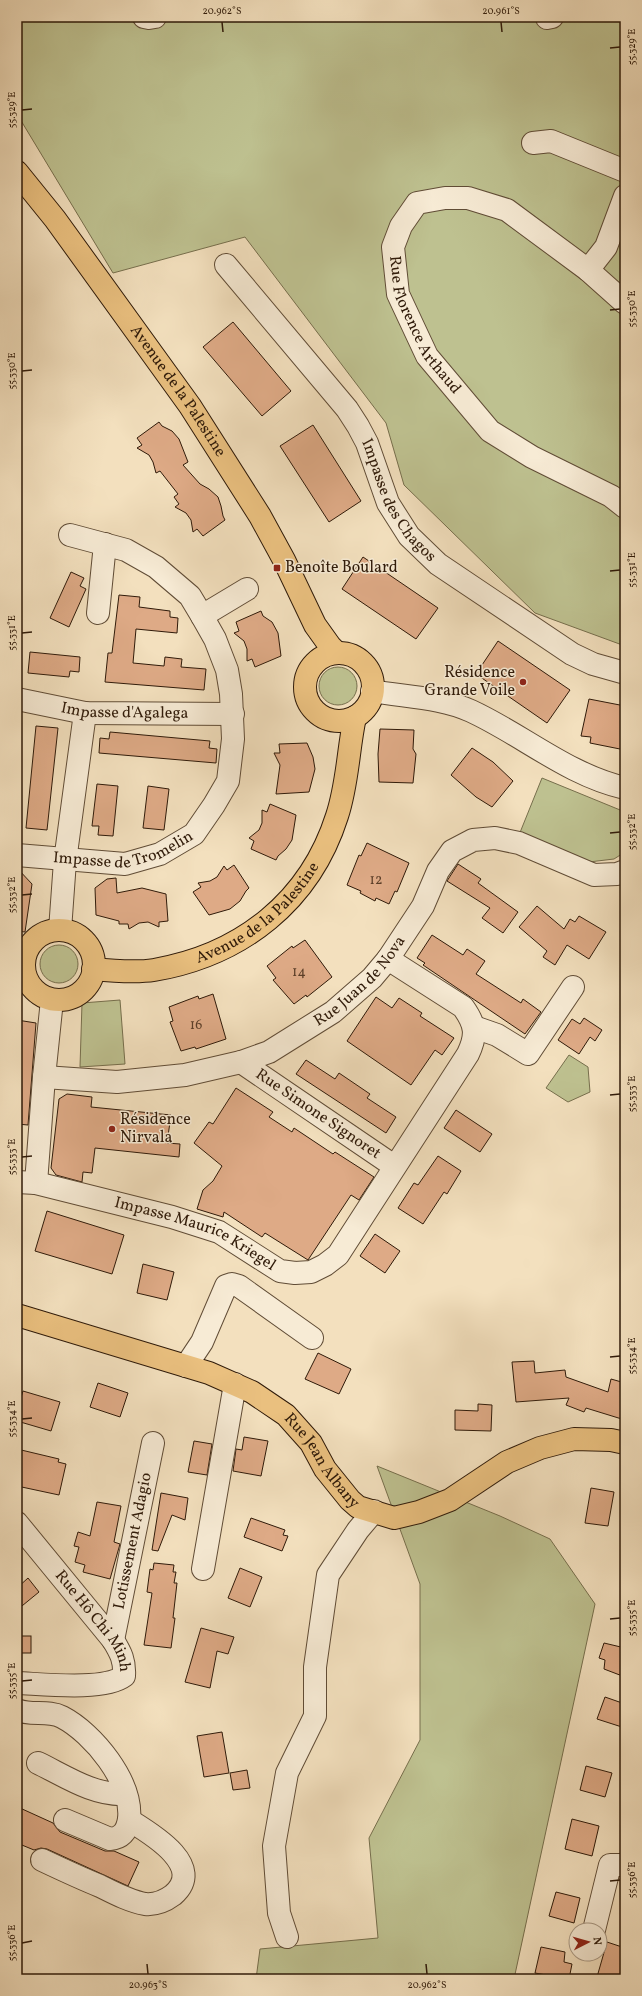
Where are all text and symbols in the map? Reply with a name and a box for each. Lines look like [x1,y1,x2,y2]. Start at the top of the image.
text: 20.962°S [203,4,241,18]
text: 20.961°S [482,4,520,18]
text: 55.329°E [625,29,639,65]
text: 55.329°E [5,92,19,128]
street label: Rue Florence Arthaud [383,255,466,399]
text: 55.330°E [625,290,639,328]
street label: Avenue de la Palestine [124,321,231,461]
text: 55.330°E [5,352,19,390]
street label: Impasse des Chagos [356,435,441,567]
text: 55.331°E [625,552,639,588]
place label: Benoîte Boulard [285,557,398,579]
marker: Benoîte Boulard [272,563,282,573]
text: 55.331°E [5,615,19,651]
place label: Résidence Grande Voile [425,662,515,702]
marker: Résidence Grande Voile [518,677,528,687]
street label: Impasse d'Agalega [59,697,189,725]
text: 55.332°E [625,814,639,850]
street label: Impasse de Tromelin [52,826,198,875]
street label: Avenue de la Palestine [193,858,325,970]
house number: 12 [370,871,382,890]
text: 55.332°E [5,877,19,913]
street label: Rue Juan de Nova [310,932,411,1032]
house number: 14 [292,963,306,982]
house number: 16 [190,1016,202,1035]
street label: Rue Simone Signoret [251,1064,385,1165]
text: 55.333°E [625,1076,639,1112]
place label: Résidence Nirvala [120,1109,191,1149]
marker: Résidence Nirvala [107,1124,117,1134]
text: 55.333°E [5,1139,19,1175]
street label: Impasse Maurice Kriegel [112,1192,280,1276]
text: 55.334°E [625,1337,639,1375]
text: 55.334°E [5,1400,19,1438]
street label: Rue Jean Albany [278,1408,364,1514]
street label: Lotissement Adagio [108,1471,158,1611]
street label: Rue Hô Chi Minh [49,1566,135,1673]
text: 55.335°E [625,1600,639,1636]
text: 55.335°E [5,1663,19,1699]
text: 55.336°E [625,1862,639,1898]
north arrow [568,1922,608,1962]
text: 55.336°E [5,1925,19,1961]
text: N [589,1936,604,1946]
text: 20.963°S [129,1978,167,1992]
text: 20.962°S [408,1978,446,1992]

